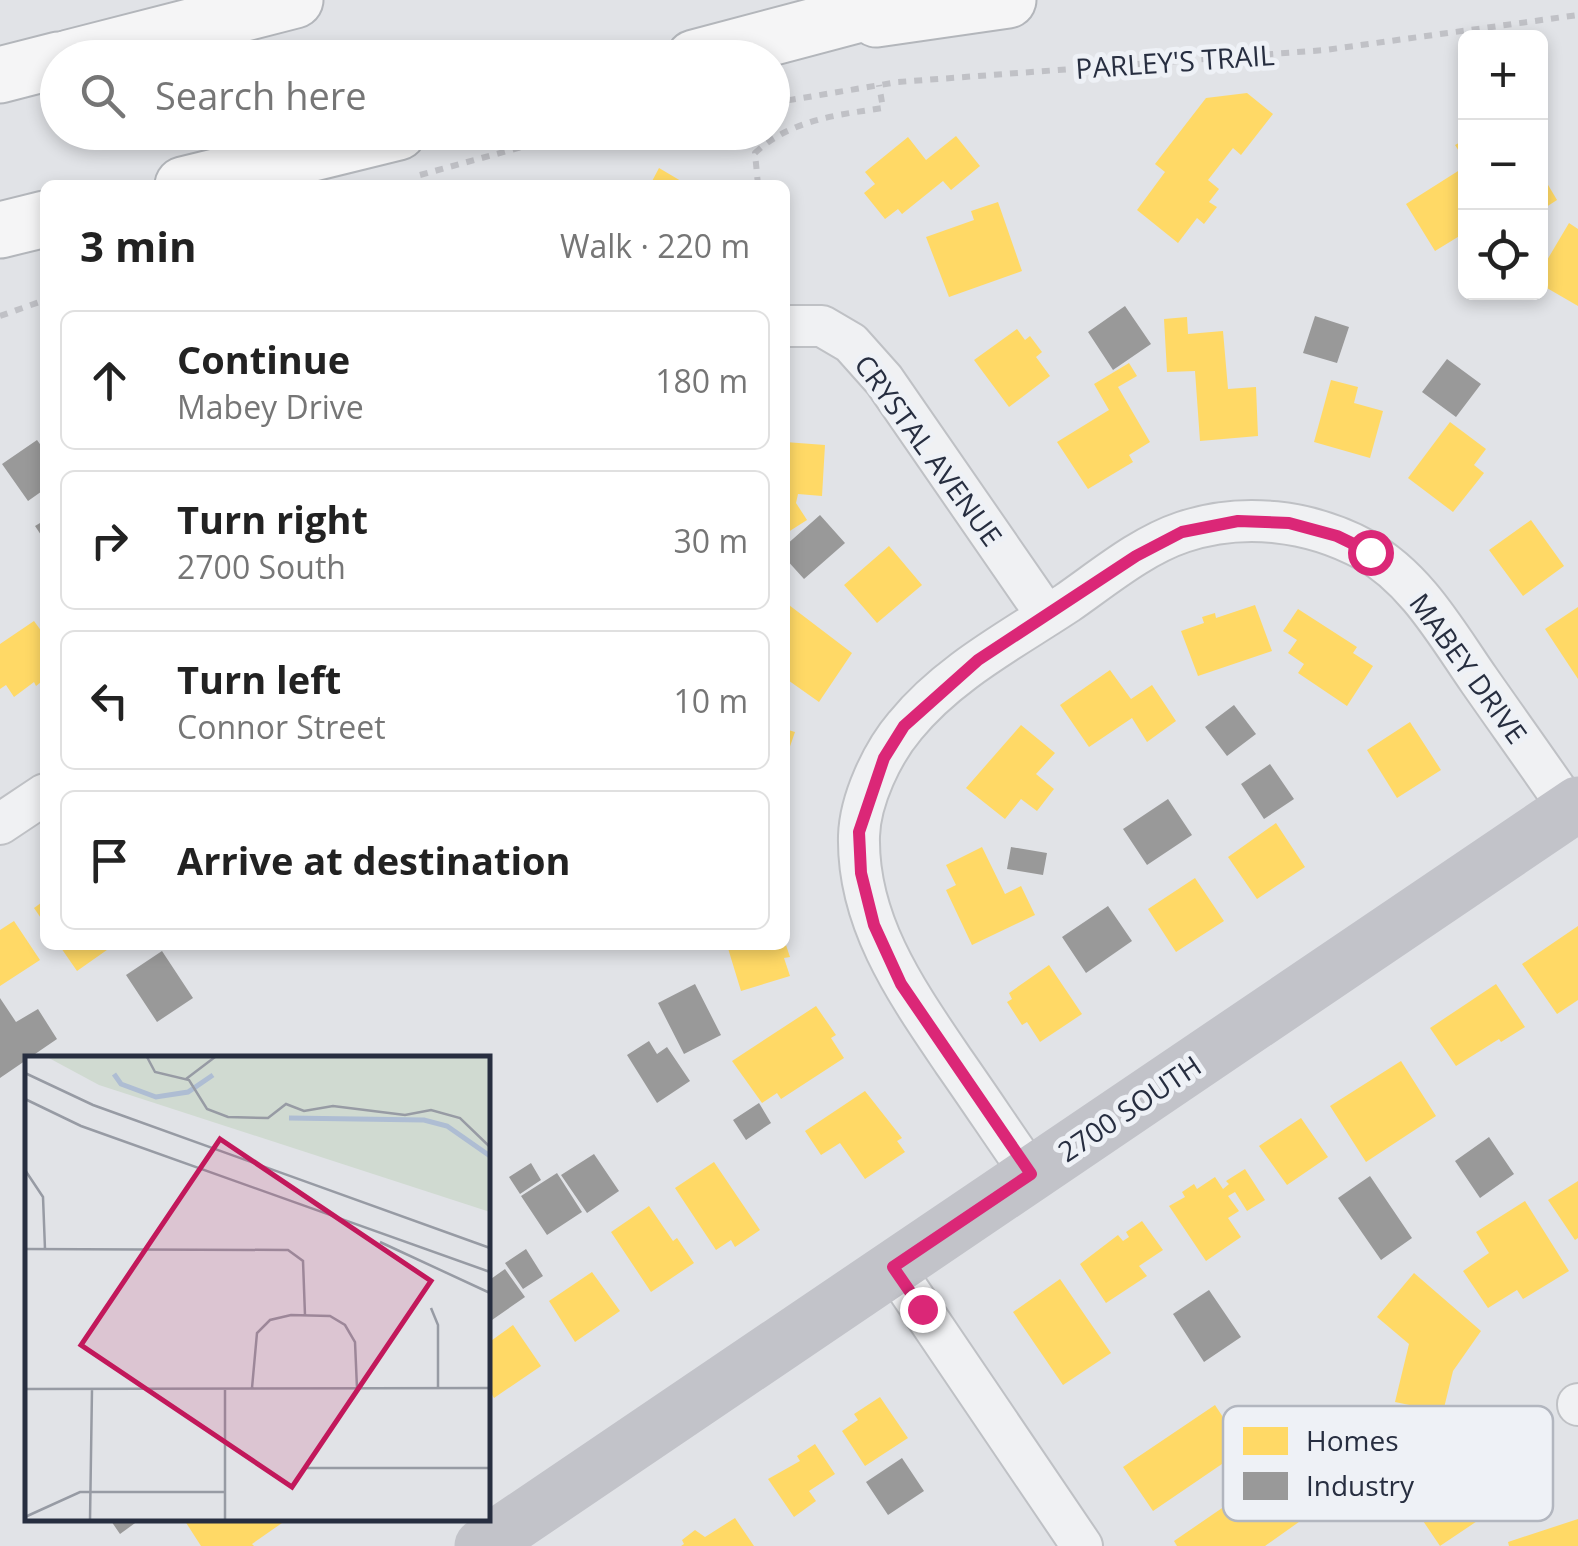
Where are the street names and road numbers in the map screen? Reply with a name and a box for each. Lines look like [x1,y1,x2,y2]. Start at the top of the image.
street label: PARLEY'S TRAIL [1074,35,1276,87]
street label: CRYSTAL AVENUE [847,347,1011,553]
street label: MABEY DRIVE [1402,585,1536,751]
street label: 2700 SOUTH [1050,1046,1208,1170]

